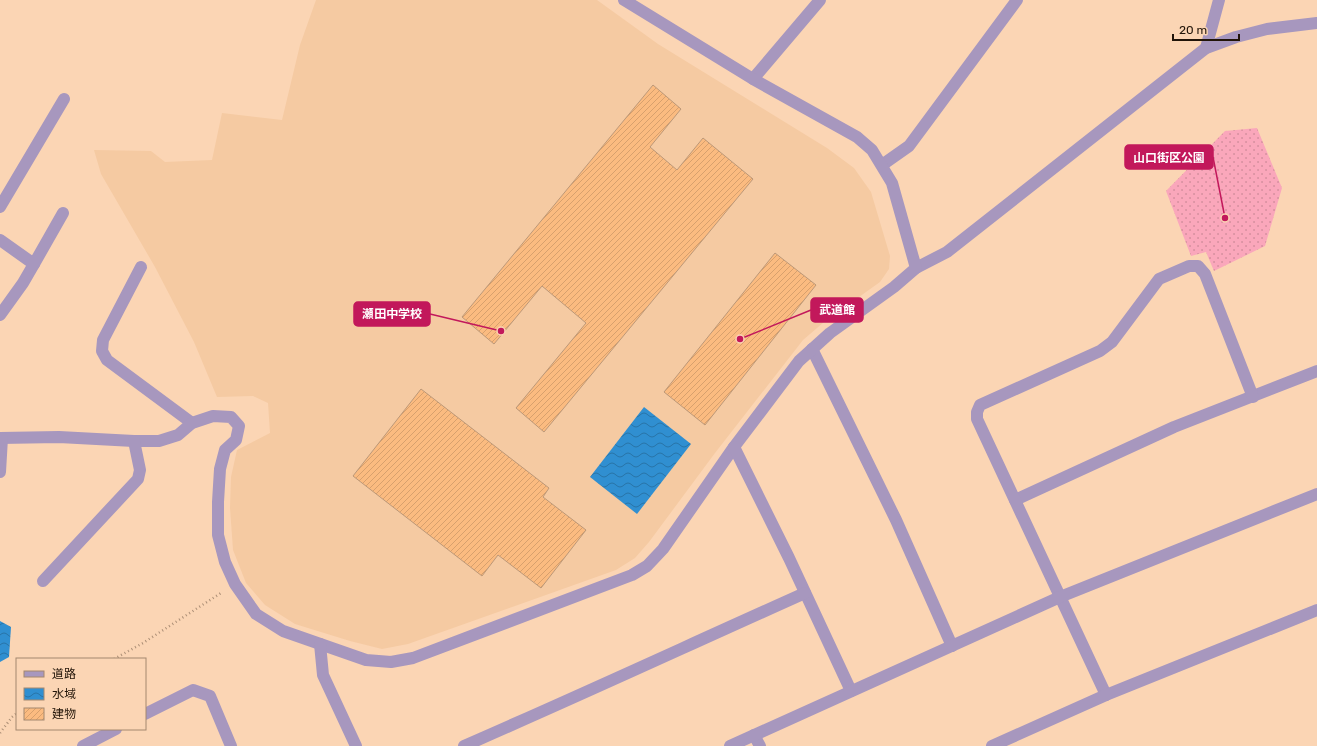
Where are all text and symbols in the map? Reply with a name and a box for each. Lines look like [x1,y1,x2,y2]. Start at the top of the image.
scale bar [1173,16,1239,42]
text: 20 m [1179,23,1207,37]
callout: 山口街区公園 [1125,145,1213,169]
text: 山口街区公園 [1133,151,1205,165]
callout: 武道館 [811,298,863,322]
callout: 瀬田中学校 [354,302,430,326]
text: 武道館 [819,303,855,317]
text: 瀬田中学校 [362,307,422,321]
legend [16,658,146,730]
text: 道路 [52,667,76,681]
text: 水域 [52,687,76,701]
text: 建物 [52,707,76,721]

